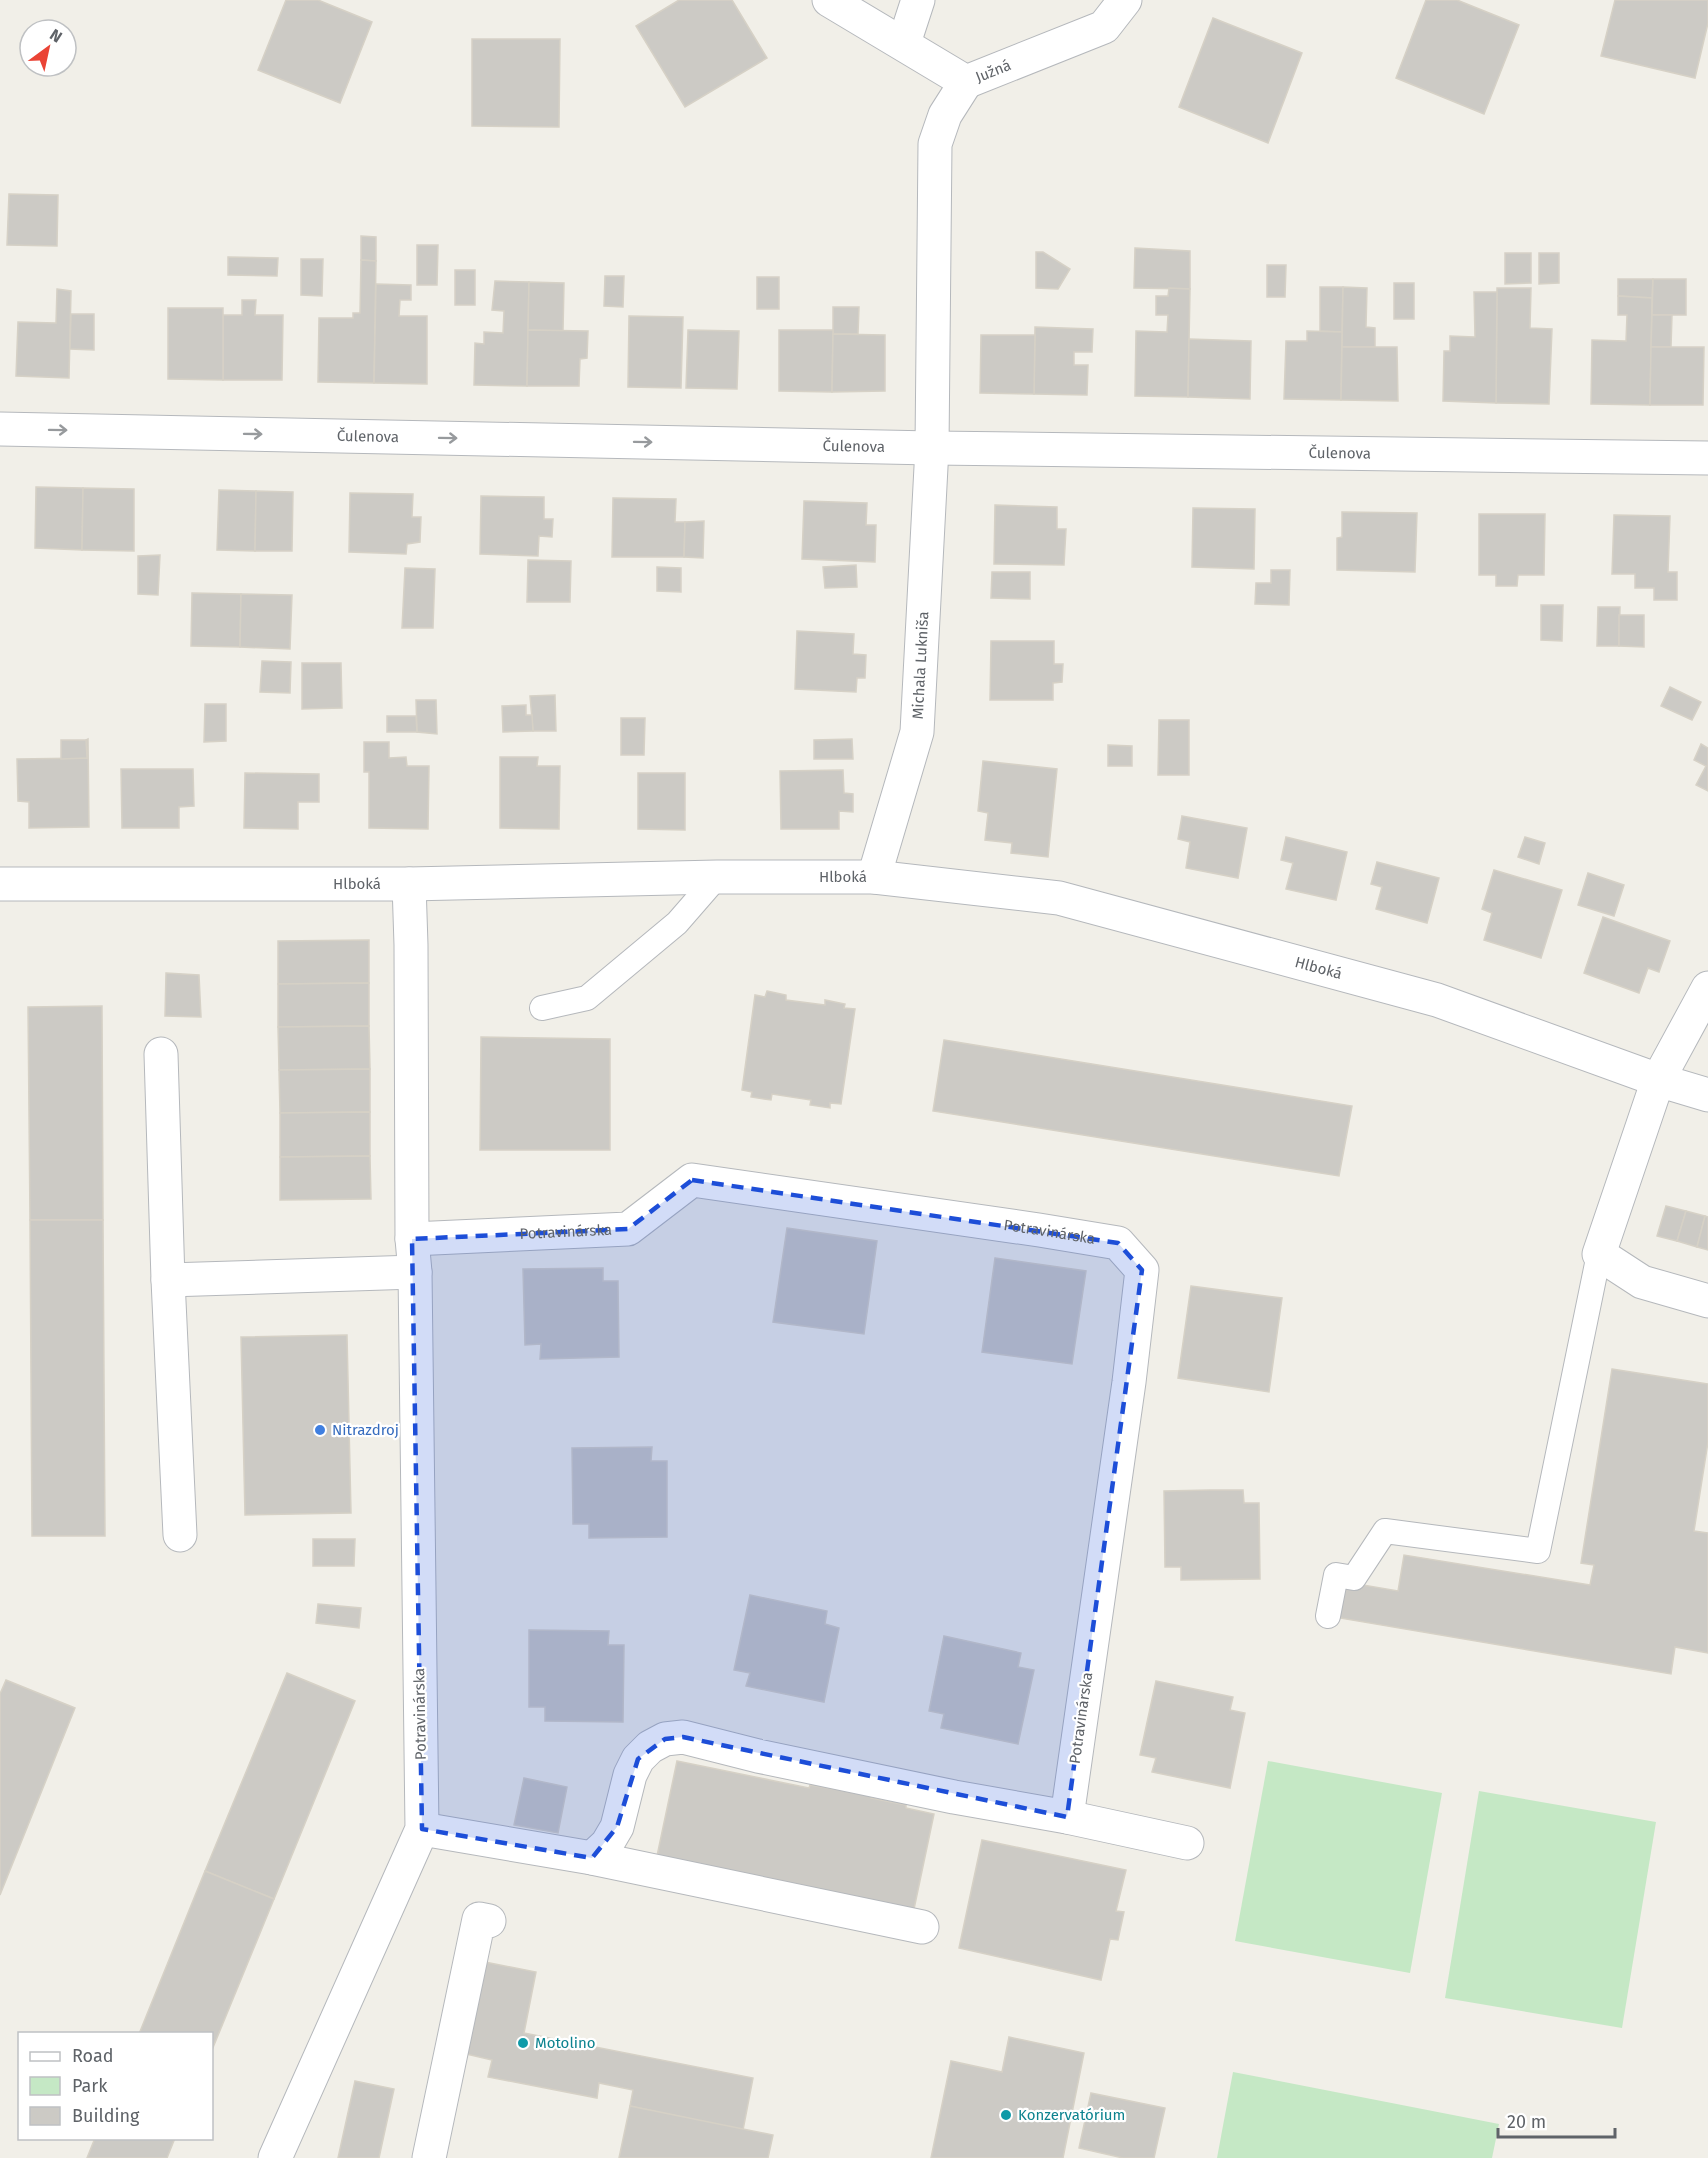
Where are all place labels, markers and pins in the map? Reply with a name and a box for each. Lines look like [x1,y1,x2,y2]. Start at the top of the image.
place label: Nitrazdroj [332,1421,399,1439]
marker: Nitrazdroj [313,1423,327,1437]
place label: Motolino [535,2034,596,2052]
marker: Motolino [516,2036,530,2050]
place label: Konzervatórium [1018,2106,1125,2124]
marker: Konzervatórium [999,2108,1013,2122]

